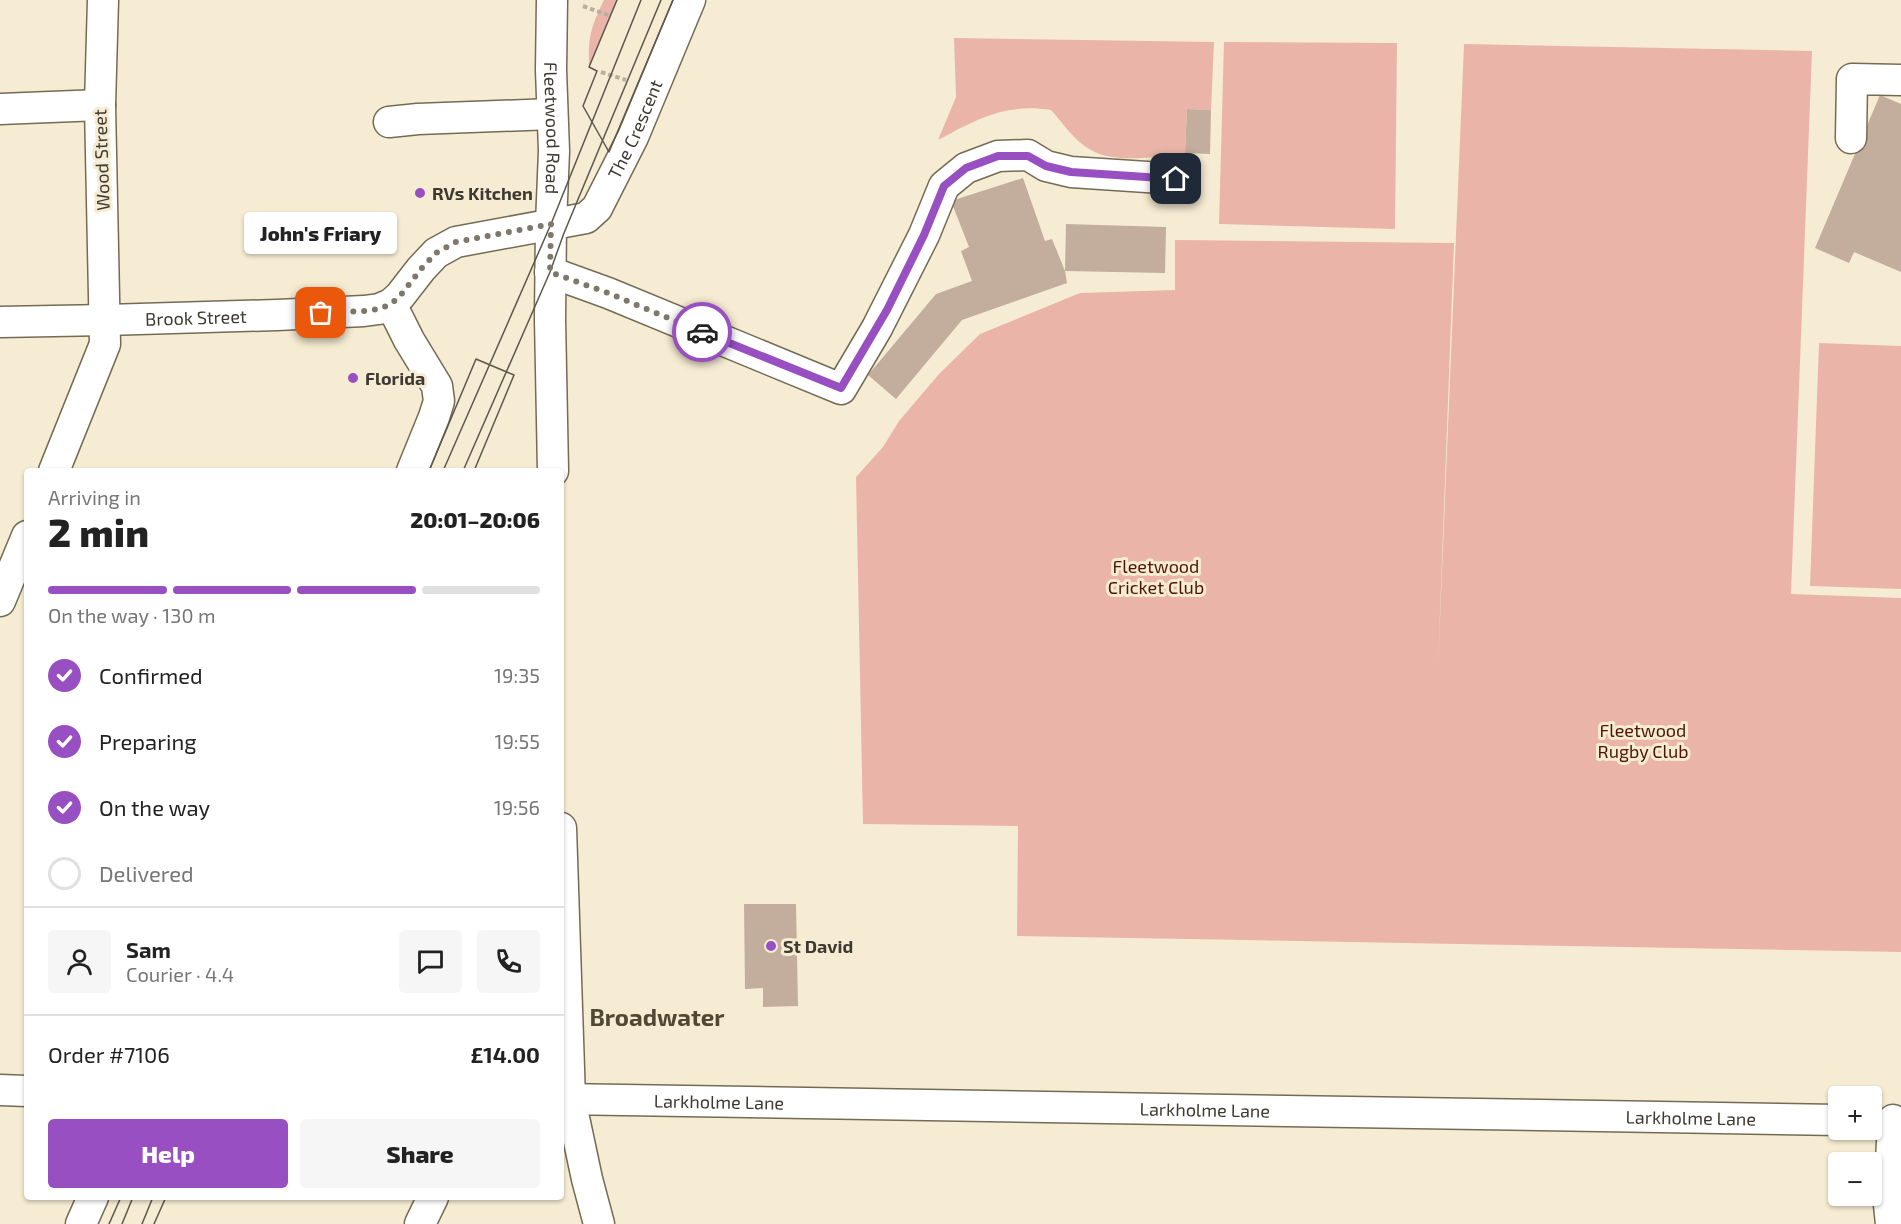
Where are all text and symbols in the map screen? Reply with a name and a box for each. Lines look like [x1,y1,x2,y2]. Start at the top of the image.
street label: Fleetwood Road [540,62,565,195]
street label: The Crescent [603,76,667,182]
street label: Wood Street [88,109,114,211]
pin [1150,153,1201,204]
icon: home [1159,162,1192,195]
place label: RVs Kitchen [432,182,533,204]
marker: RVs Kitchen [413,186,427,200]
callout: John's Friary [244,211,398,253]
text: John's Friary [260,221,381,245]
pin [295,287,346,338]
icon: bag [304,296,337,329]
courier [672,302,732,362]
street label: Brook Street [145,305,247,330]
icon: car [686,316,719,349]
place label: Florida [365,367,425,389]
marker: Florida [346,371,360,385]
text: Arriving in [48,485,141,509]
text: 20:01–20:06 [410,506,540,532]
text: 2 min [48,508,149,555]
park label: Fleetwood Cricket Club [1108,555,1204,598]
text: On the way · 130 m [48,603,215,627]
icon: check [48,659,81,692]
text: Confirmed [99,662,203,688]
text: 19:35 [494,663,540,687]
park label: Fleetwood Rugby Club [1598,719,1688,762]
icon: check [48,725,81,758]
text: Preparing [99,728,197,754]
text: 19:55 [494,729,540,753]
icon: check [48,791,81,824]
text: On the way [99,794,210,820]
text: 19:56 [494,795,540,819]
text: Delivered [99,860,194,886]
button: person [48,930,111,993]
button: chat [399,930,462,993]
button: phone [477,930,540,993]
place label: St David [783,935,853,957]
text: Sam [126,936,171,962]
marker: St David [764,939,778,953]
text: Courier · 4.4 [126,962,234,986]
district label: Broadwater [589,1002,725,1031]
text: Order #7106 [48,1041,170,1067]
text: £14.00 [470,1041,540,1067]
map controls [1828,1086,1882,1206]
button: + [1828,1086,1882,1140]
street label: Larkholme Lane [654,1090,784,1114]
street label: Larkholme Lane [1140,1098,1270,1122]
street label: Larkholme Lane [1625,1105,1756,1130]
button: Help [48,1119,288,1188]
button: Share [300,1119,540,1188]
button: − [1828,1152,1882,1206]

